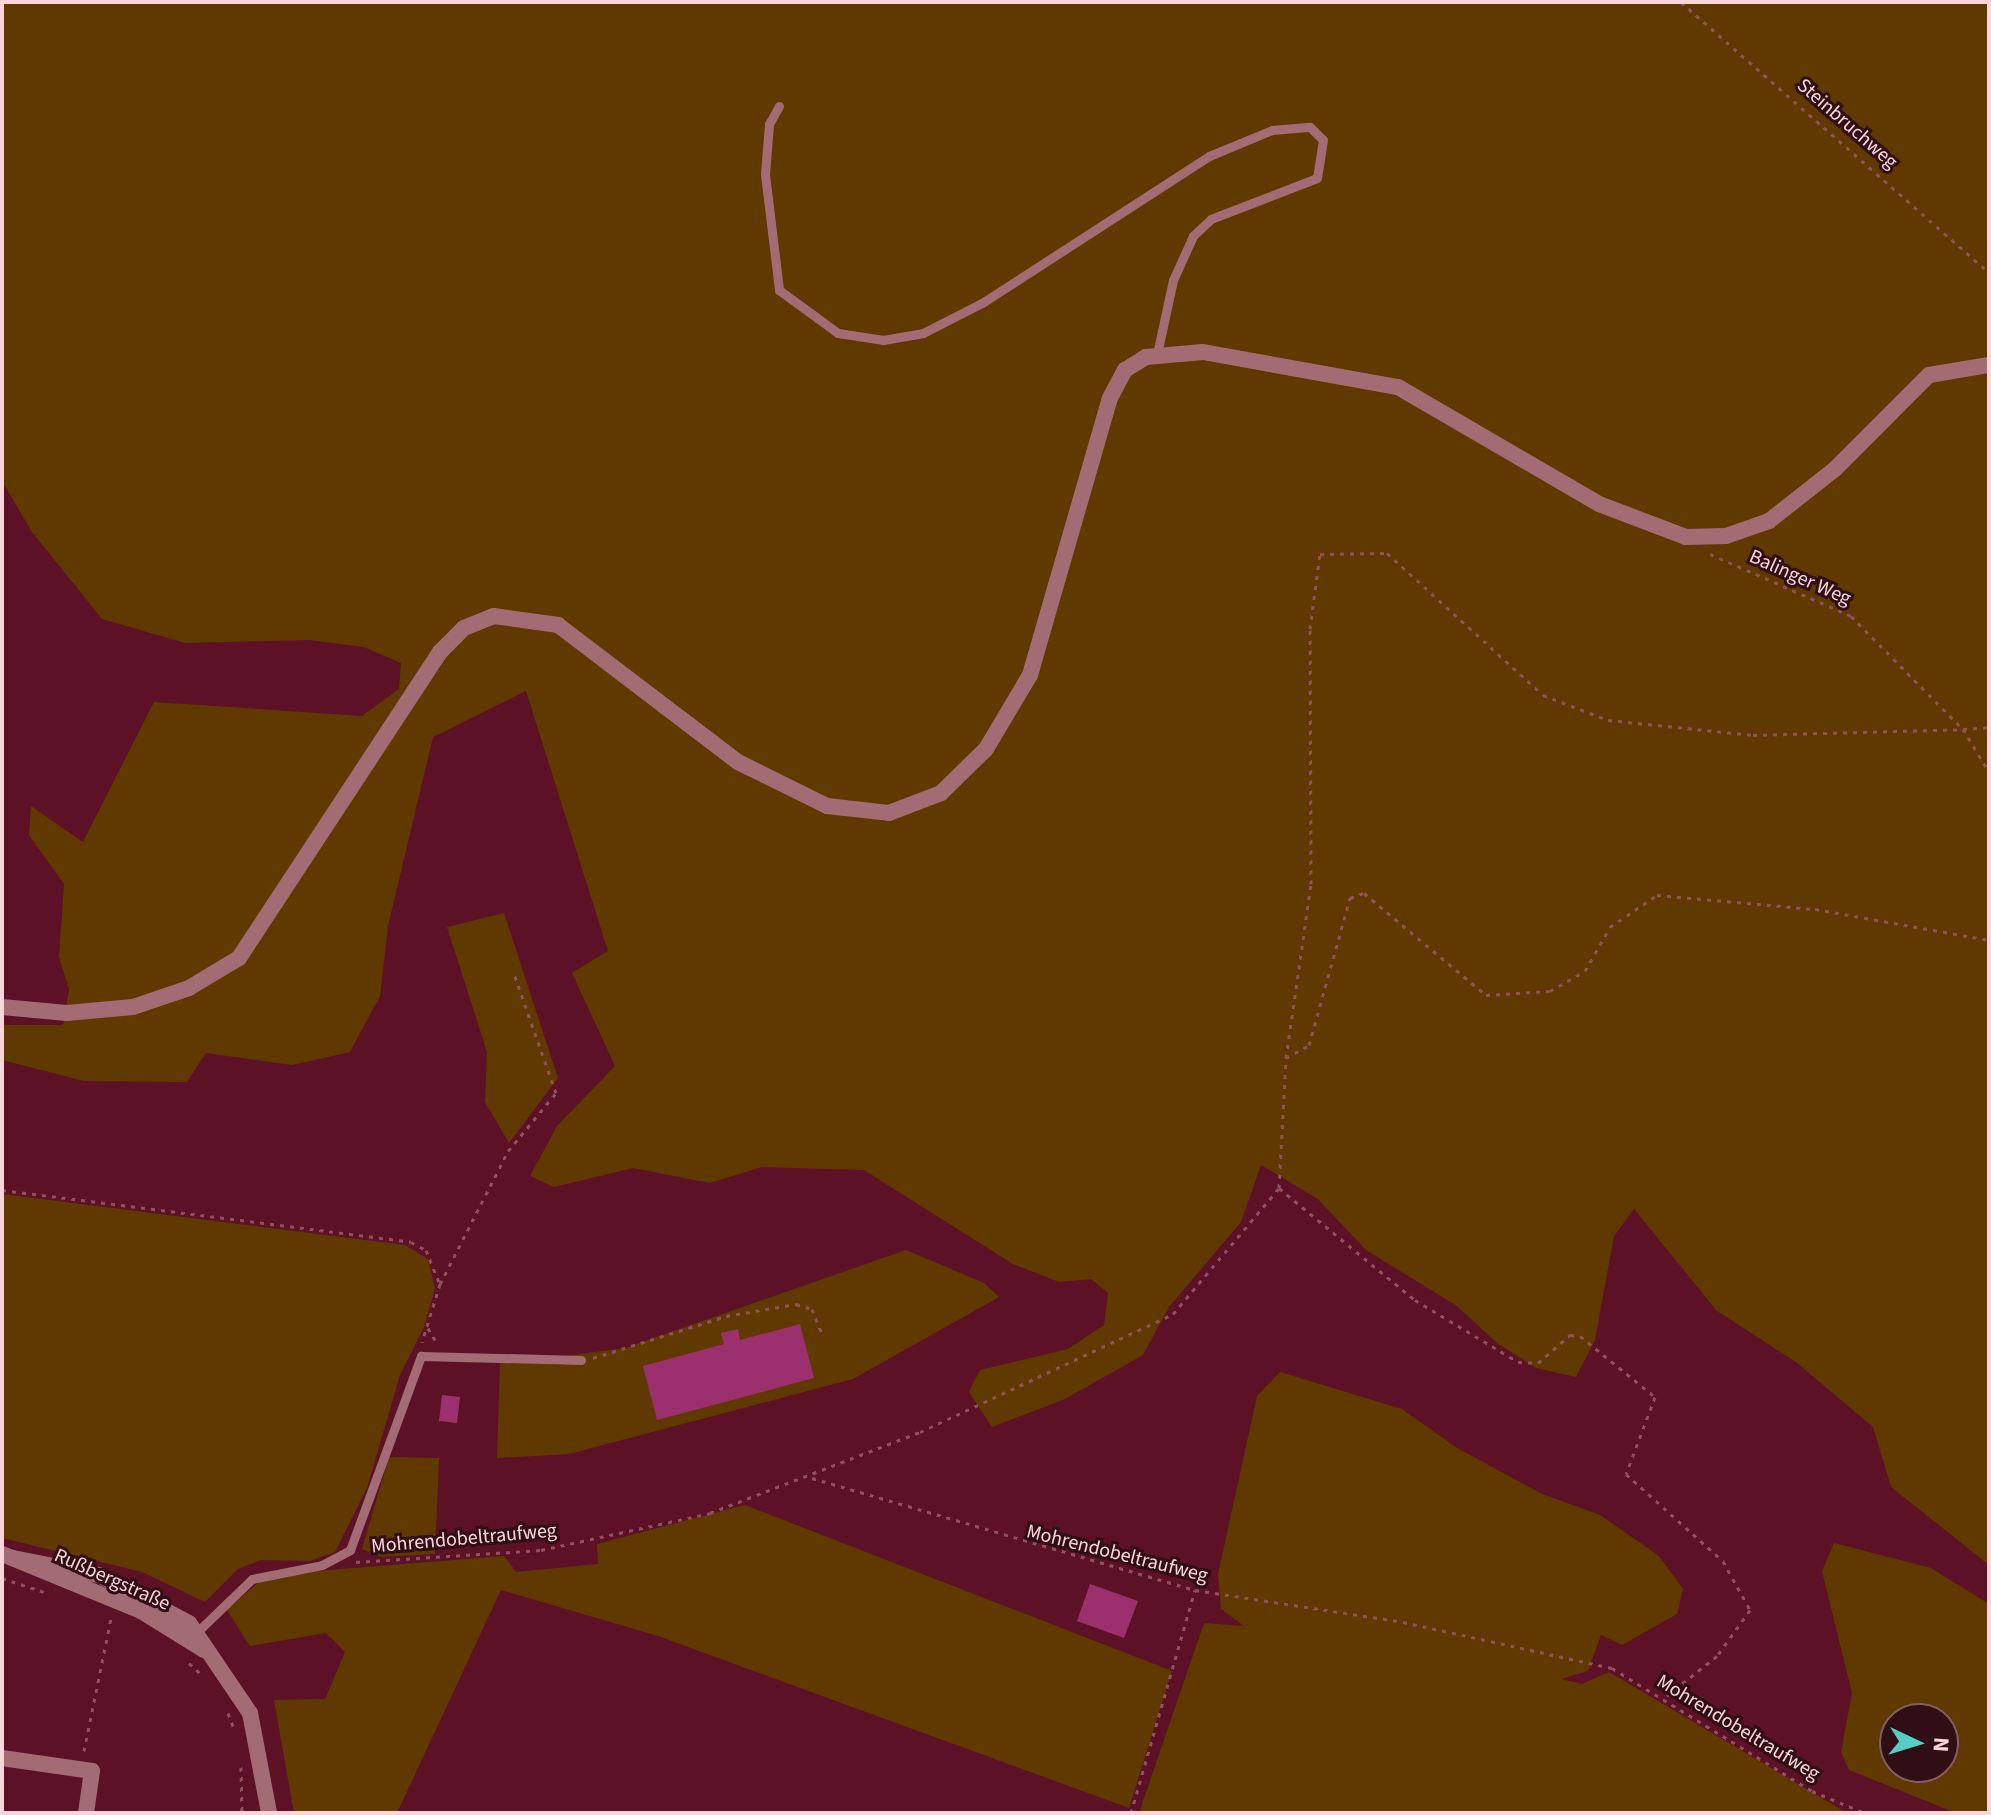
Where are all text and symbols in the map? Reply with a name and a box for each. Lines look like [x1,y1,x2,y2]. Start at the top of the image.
street label: Steinbruchweg [1792,74,1902,174]
street label: Balinger Weg [1745,545,1855,611]
street label: Mohrendobeltraufweg [370,1519,558,1559]
street label: Mohrendobeltraufweg [1024,1520,1210,1588]
street label: Rußbergstraße [50,1544,174,1616]
street label: Mohrendobeltraufweg [1652,1670,1824,1786]
north arrow [1879,1703,1959,1783]
text: N [1924,1736,1957,1753]

